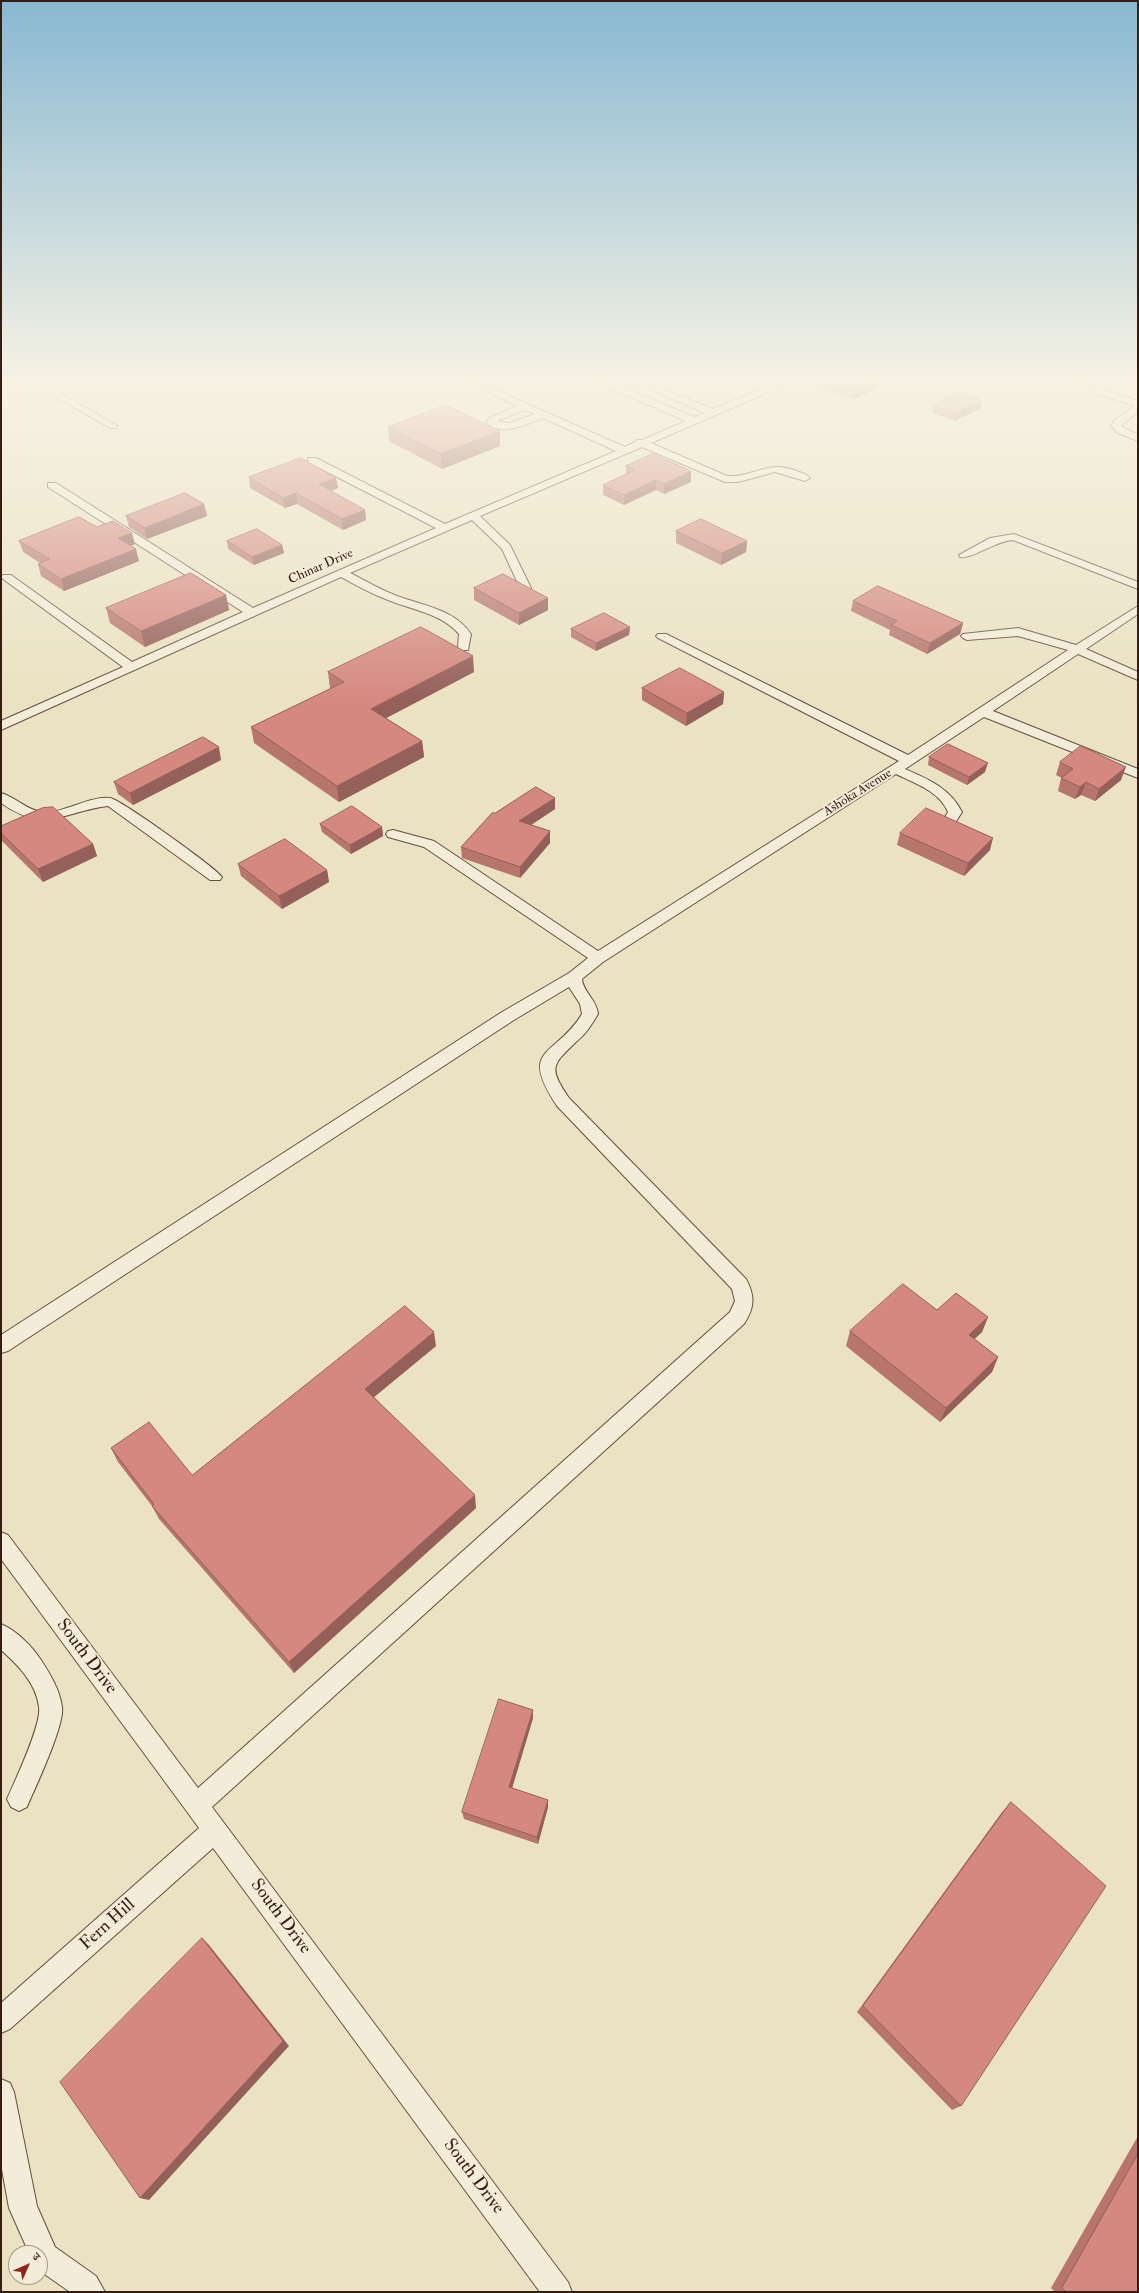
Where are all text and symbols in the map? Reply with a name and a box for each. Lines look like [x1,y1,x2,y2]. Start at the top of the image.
street label: Chinar Drive [286,546,356,588]
street label: Ashoka Avenue [821,766,895,820]
street label: South Drive [51,1615,121,1699]
street label: South Drive [245,1875,315,1959]
street label: Fern Hill [76,1895,140,1955]
street label: South Drive [438,2135,508,2219]
north arrow [8,2245,48,2285]
text: उ [30,2250,43,2263]

